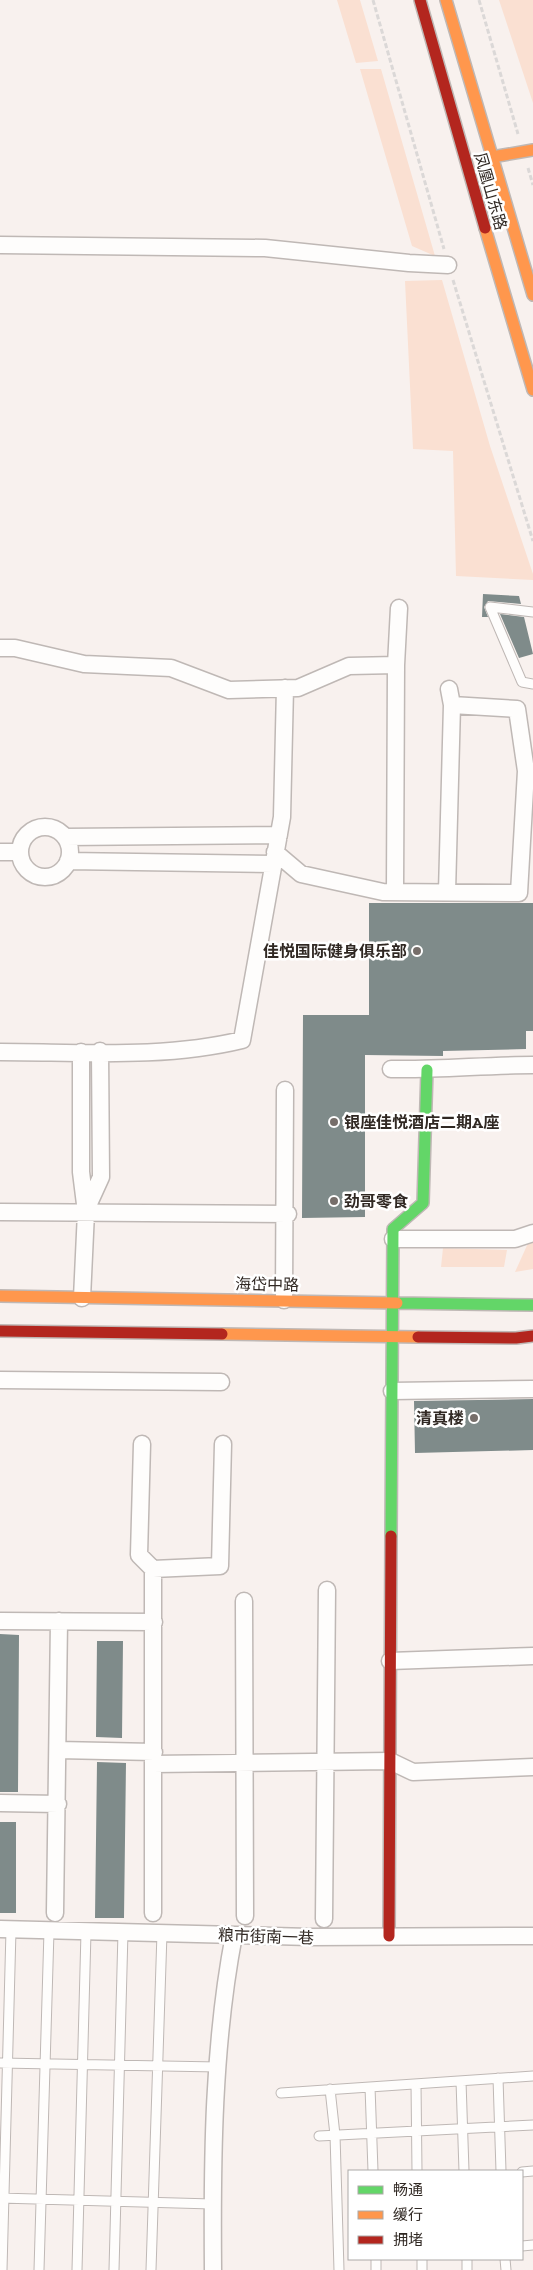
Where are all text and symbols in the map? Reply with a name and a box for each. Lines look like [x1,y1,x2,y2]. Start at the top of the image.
street label: 凤凰山东路 [470,150,511,232]
place label: 佳悦国际健身俱乐部 [263,942,407,961]
marker: 佳悦国际健身俱乐部 [411,945,423,957]
place label: 银座佳悦酒店二期A座 [344,1113,499,1132]
marker: 银座佳悦酒店二期A座 [328,1116,340,1128]
place label: 劲哥零食 [344,1192,409,1211]
marker: 劲哥零食 [328,1195,340,1207]
street label: 海岱中路 [235,1274,299,1295]
place label: 清真楼 [416,1409,464,1428]
marker: 清真楼 [468,1412,480,1424]
street label: 粮市街南一巷 [218,1925,314,1948]
legend [348,2170,523,2260]
text: 畅通 [393,2181,423,2199]
text: 缓行 [393,2206,423,2224]
text: 拥堵 [393,2231,423,2249]

